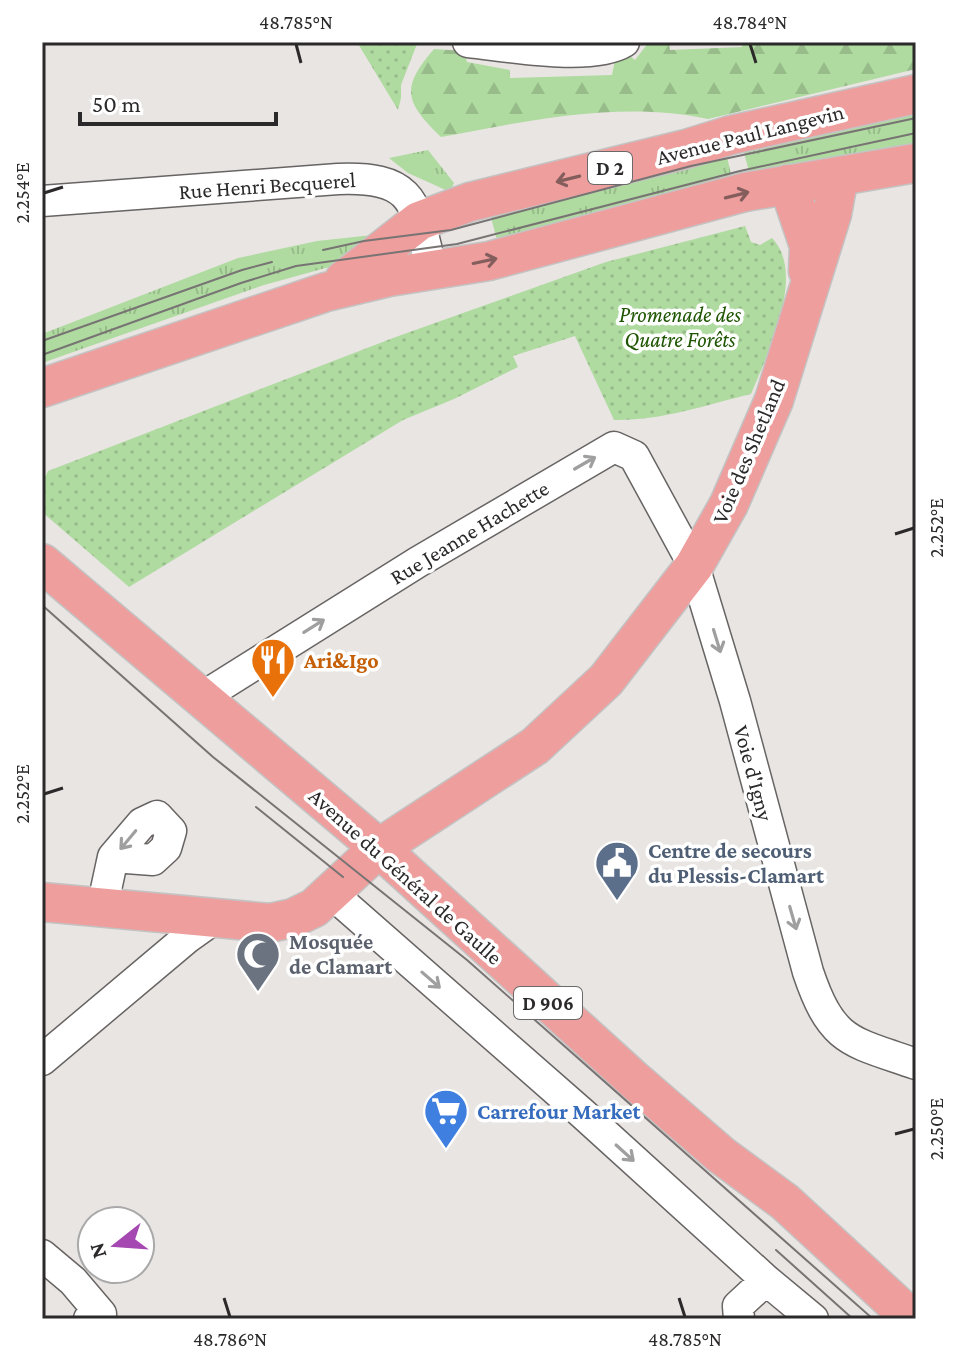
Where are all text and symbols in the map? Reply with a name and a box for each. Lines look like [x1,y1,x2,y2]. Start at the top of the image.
text: 48.785°N [259,11,333,33]
text: 48.784°N [713,11,787,33]
scale bar [80,76,276,126]
text: 50 m [92,90,141,117]
street label: Avenue Paul Langevin [654,99,847,170]
road number: D 2 [588,152,632,184]
text: 2.254°E [11,162,33,224]
street label: Rue Henri Becquerel [178,167,356,204]
one-way arrow [556,172,582,187]
one-way arrow [723,186,749,201]
one-way arrow [472,253,498,268]
park label: Promenade des Quatre Forêts [619,302,741,352]
street label: Voie des Shetland [707,375,790,527]
one-way arrow [573,455,596,471]
street label: Rue Jeanne Hachette [386,475,553,590]
text: 2.252°E [925,498,947,558]
one-way arrow [302,618,325,634]
one-way arrow [710,627,725,653]
restaurant icon: Ari&Igo [249,636,297,699]
place label: Ari&Igo [303,648,379,673]
street label: Voie d'Igny [729,723,778,824]
text: 2.252°E [11,764,33,824]
street label: Avenue du Général de Gaulle [304,783,507,970]
one-way arrow [119,829,137,849]
place label: Centre de secours du Plessis-Clamart [648,838,825,888]
public building icon: Centre de secours du Plessis-Clamart [593,839,641,902]
one-way arrow [786,905,801,931]
place label: Mosquée de Clamart [289,929,393,979]
mosque icon: Mosquée de Clamart [234,930,282,993]
one-way arrow [420,971,440,989]
road number: D 906 [514,987,582,1019]
supermarket icon: Carrefour Market [422,1087,470,1150]
text: 2.250°E [925,1098,947,1160]
place label: Carrefour Market [477,1099,642,1124]
one-way arrow [615,1143,635,1161]
north arrow [76,1205,156,1285]
text: N [83,1240,111,1262]
text: 48.786°N [193,1328,267,1350]
text: 48.785°N [648,1328,722,1350]

